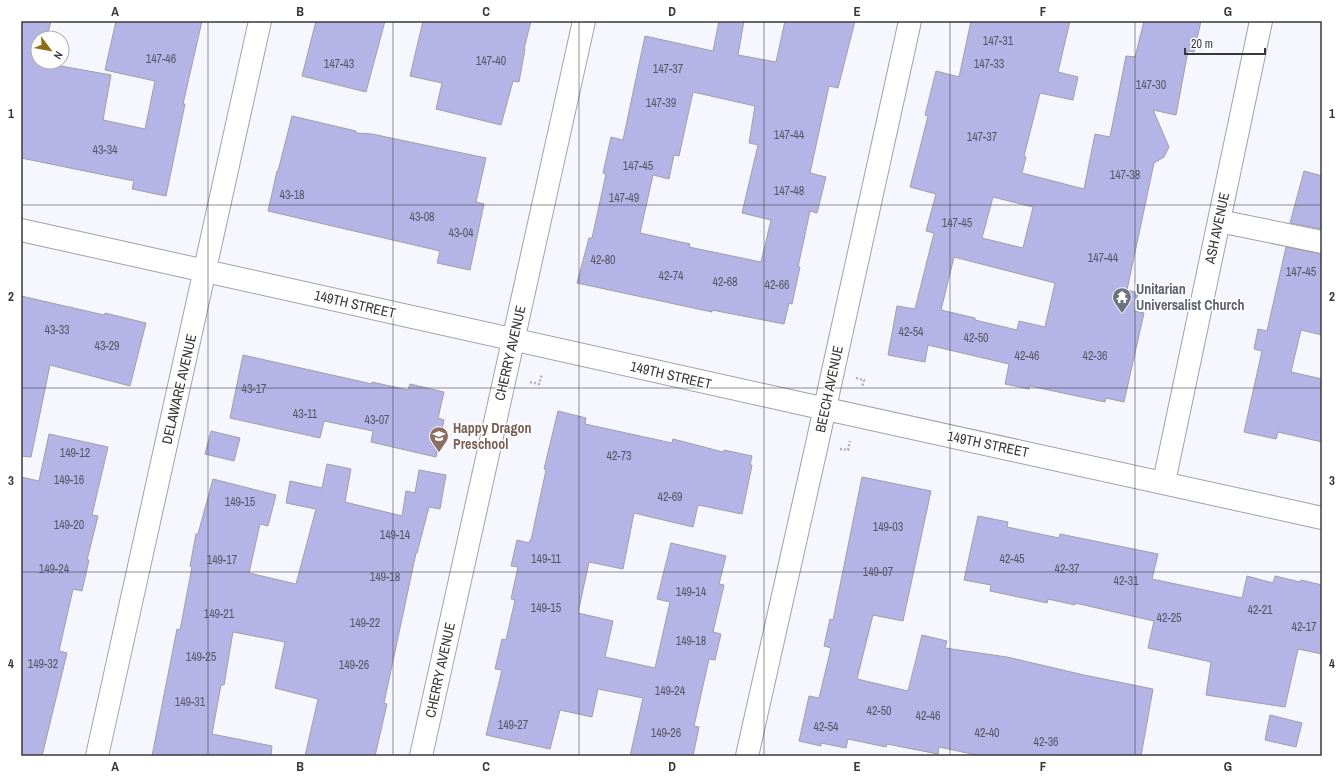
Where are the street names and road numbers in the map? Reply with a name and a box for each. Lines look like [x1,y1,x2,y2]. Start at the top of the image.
street label: ASH AVENUE [1200,191,1233,266]
street label: 149TH STREET [313,286,397,322]
street label: CHERRY AVENUE [490,304,530,402]
street label: DELAWARE AVENUE [158,332,200,446]
street label: BEECH AVENUE [811,344,847,434]
street label: 149TH STREET [629,357,713,393]
street label: 149TH STREET [946,427,1030,461]
street label: CHERRY AVENUE [421,621,459,719]

